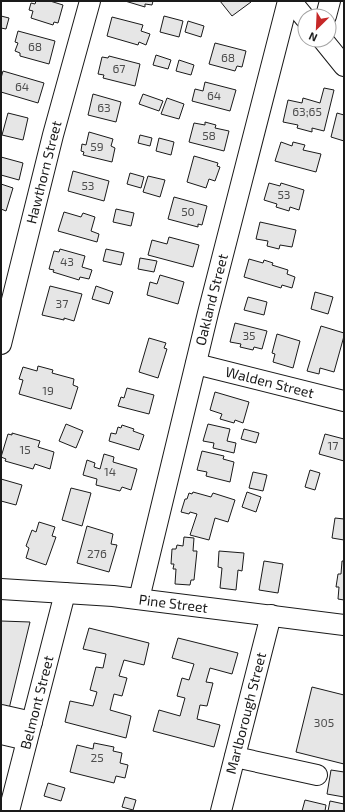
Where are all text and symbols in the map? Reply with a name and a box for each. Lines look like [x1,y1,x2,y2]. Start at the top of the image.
north arrow [297,8,337,48]
text: N [306,30,319,45]
house number: 68 [28,39,42,53]
house number: 68 [221,50,235,64]
house number: 67 [112,61,126,75]
house number: 64 [15,79,29,93]
house number: 64 [207,88,221,102]
house number: 63 [97,100,111,114]
house number: 63;65 [292,104,322,118]
street label: Hawthorn Street [22,119,65,226]
house number: 58 [202,128,216,142]
house number: 59 [90,139,104,153]
house number: 53 [81,178,95,192]
house number: 53 [277,187,291,201]
house number: 50 [181,204,195,218]
street label: Oakland Street [191,252,231,347]
house number: 43 [60,254,74,268]
house number: 37 [56,296,68,310]
house number: 35 [242,328,256,342]
street label: Walden Street [224,363,316,401]
house number: 19 [42,383,54,397]
house number: 17 [328,438,338,452]
house number: 15 [19,442,31,456]
house number: 14 [104,464,116,478]
house number: 276 [87,546,107,560]
street label: Pine Street [138,590,209,616]
street label: Marlborough Street [222,650,269,776]
street label: Belmont Street [16,654,57,751]
house number: 305 [314,715,334,729]
house number: 25 [90,750,104,764]

